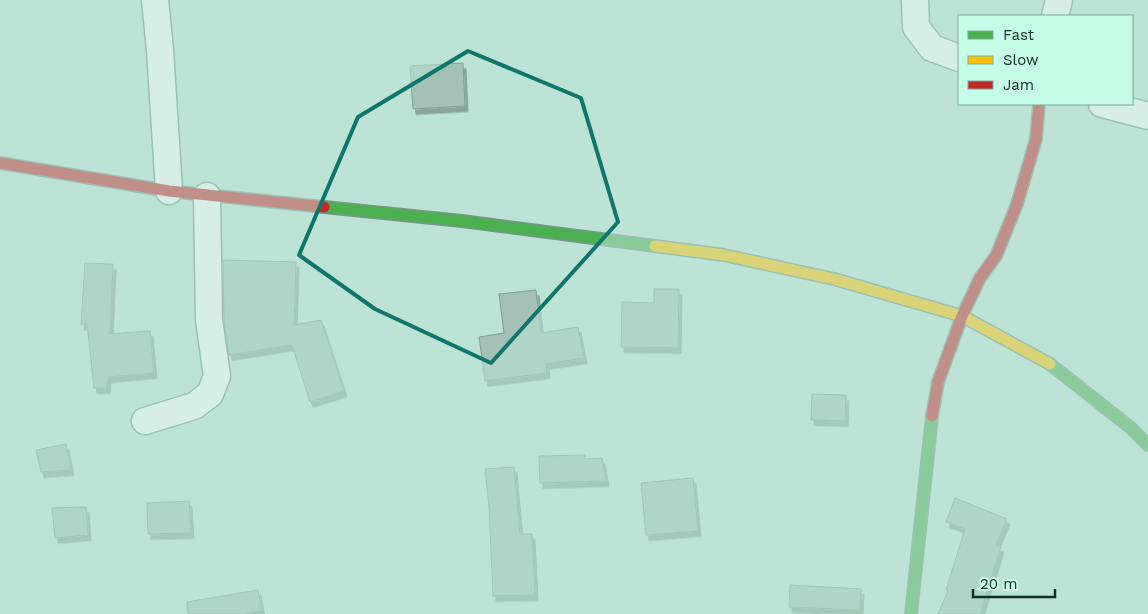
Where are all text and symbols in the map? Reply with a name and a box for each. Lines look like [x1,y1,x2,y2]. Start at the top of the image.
legend [958,15,1133,105]
text: Fast [1003,26,1035,44]
text: Slow [1003,51,1039,69]
text: Jam [1003,76,1034,94]
scale bar [973,566,1056,598]
text: 20 m [980,575,1018,593]

